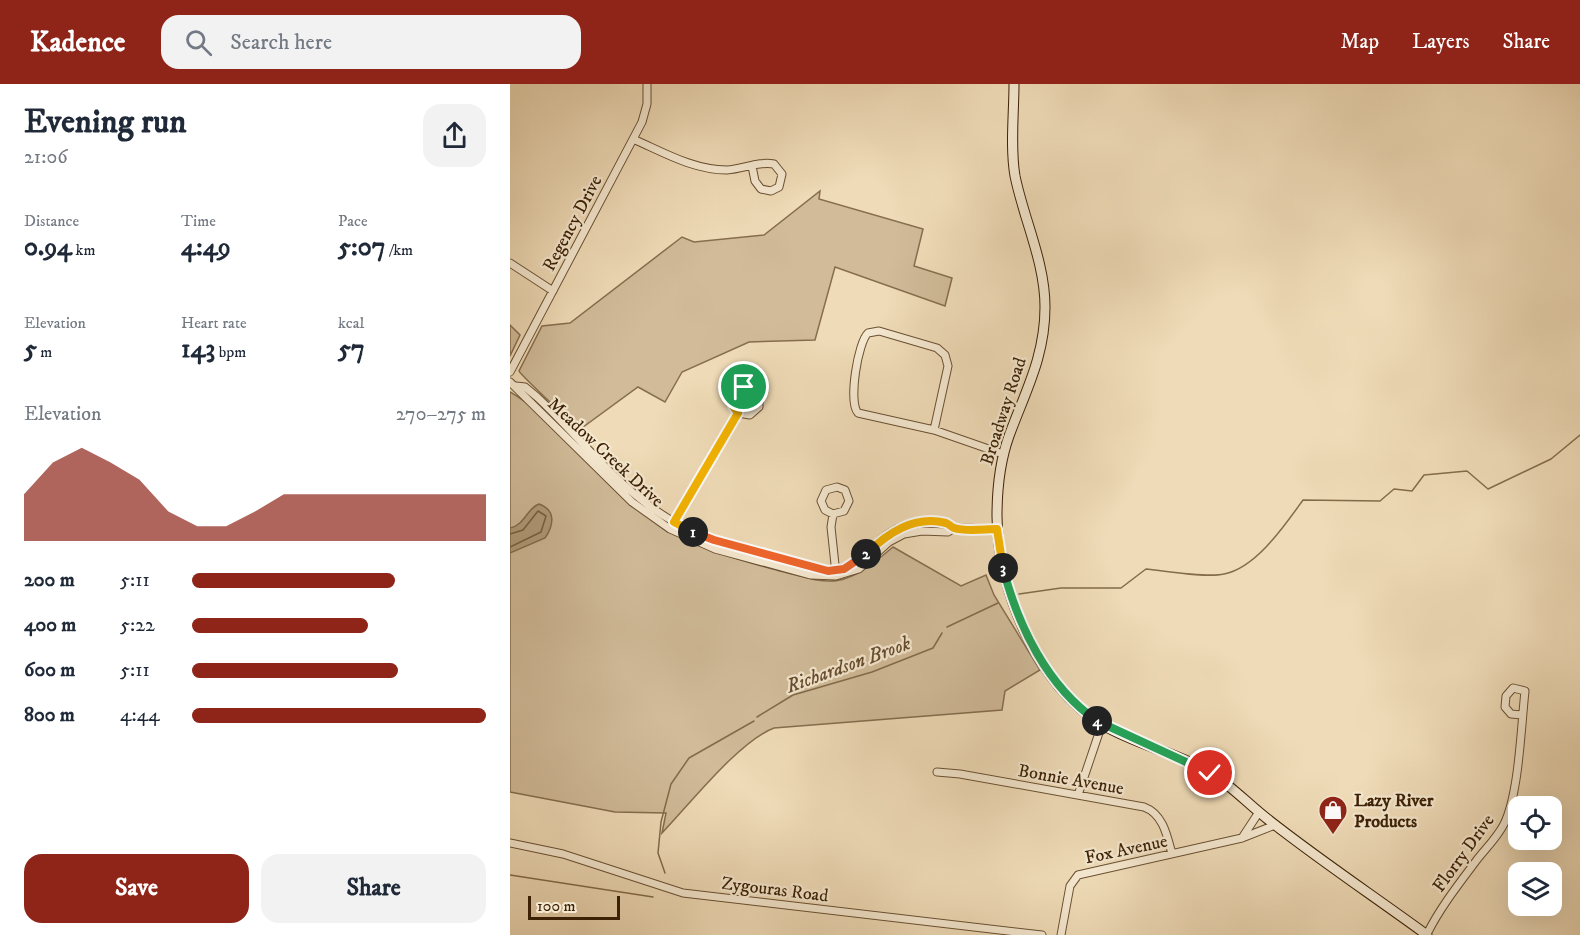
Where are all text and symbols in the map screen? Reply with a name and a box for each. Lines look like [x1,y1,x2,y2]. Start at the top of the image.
search box [161,15,581,69]
text: Kadence [30,25,125,60]
icon: search [182,26,215,59]
text: Search here [230,29,332,56]
text: Map [1340,29,1379,55]
text: Layers [1412,29,1470,55]
text: Share [1503,29,1550,55]
text: Evening run [24,102,186,143]
button: share [423,104,486,167]
text: 21:06 [24,145,68,170]
street label: Regency Drive [538,172,607,275]
text: Distance [24,211,79,231]
text: Time [181,211,216,231]
text: Pace [338,211,368,231]
text: 0.94 [24,231,72,264]
text: 4:49 [181,231,231,264]
text: 5:07 [338,231,385,264]
text: km [72,240,95,260]
text: /km [385,240,413,260]
text: Elevation [24,313,86,333]
text: Heart rate [181,313,247,333]
text: kcal [338,313,364,333]
text: 5 [24,333,37,366]
text: 143 [181,333,215,366]
text: 57 [338,333,365,366]
text: m [37,342,52,362]
text: bpm [215,342,246,362]
street label: Broadway Road [976,355,1032,468]
pin [718,361,769,412]
icon: arrive [727,370,760,403]
street label: Meadow Creek Drive [543,393,668,512]
text: Elevation [24,402,101,427]
text: 270–275 m [396,402,486,427]
pin: 1 [678,517,708,547]
text: 1 [690,522,696,542]
pin: 2 [851,539,881,569]
text: 2 [862,544,870,564]
pin: 3 [988,553,1018,583]
text: 3 [1000,558,1006,578]
text: 200 m [24,568,75,593]
text: 5:11 [120,568,150,593]
text: 400 m [24,613,76,638]
text: 5:22 [120,613,155,638]
water label: Richardson Brook [782,631,915,700]
text: 600 m [24,658,75,683]
text: 5:11 [120,658,150,683]
text: 800 m [24,703,75,728]
text: 4:44 [120,703,160,728]
pin: 4 [1082,706,1112,736]
text: 4 [1092,711,1102,731]
pin [1184,747,1235,798]
icon: check [1193,756,1226,789]
street label: Bonnie Avenue [1016,760,1125,800]
place label: Lazy River Products [1354,790,1434,833]
shop icon: Lazy River Products [1317,794,1349,836]
map controls [1508,796,1562,916]
button: locate [1508,796,1562,850]
street label: Florry Drive [1428,810,1499,897]
street label: Fox Avenue [1083,831,1169,869]
button: Save [24,854,249,923]
button: Share [261,854,486,923]
button: layers [1508,862,1562,916]
street label: Zygouras Road [720,873,830,907]
scale bar [528,893,620,920]
text: 100 m [537,896,576,916]

